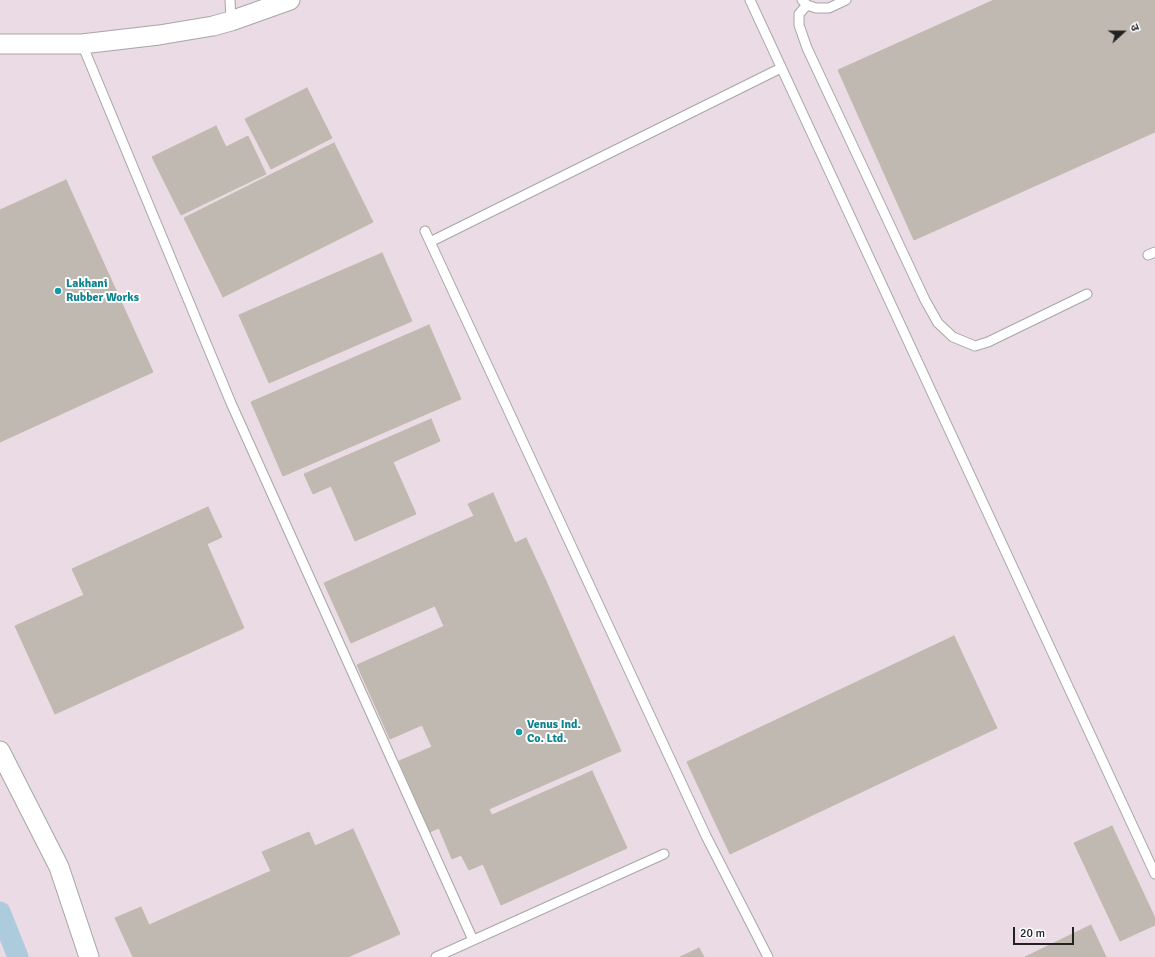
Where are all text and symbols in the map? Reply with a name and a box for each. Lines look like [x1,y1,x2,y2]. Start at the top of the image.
north arrow [1103,12,1143,52]
text: उ [1127,22,1142,33]
place label: Lakhani Rubber Works [66,277,139,305]
marker: Lakhani Rubber Works [53,286,63,296]
place label: Venus Ind. Co. Ltd. [527,718,581,746]
marker: Venus Ind. Co. Ltd. [514,727,524,737]
scale bar [1015,919,1076,945]
text: 20 m [1020,926,1045,941]

